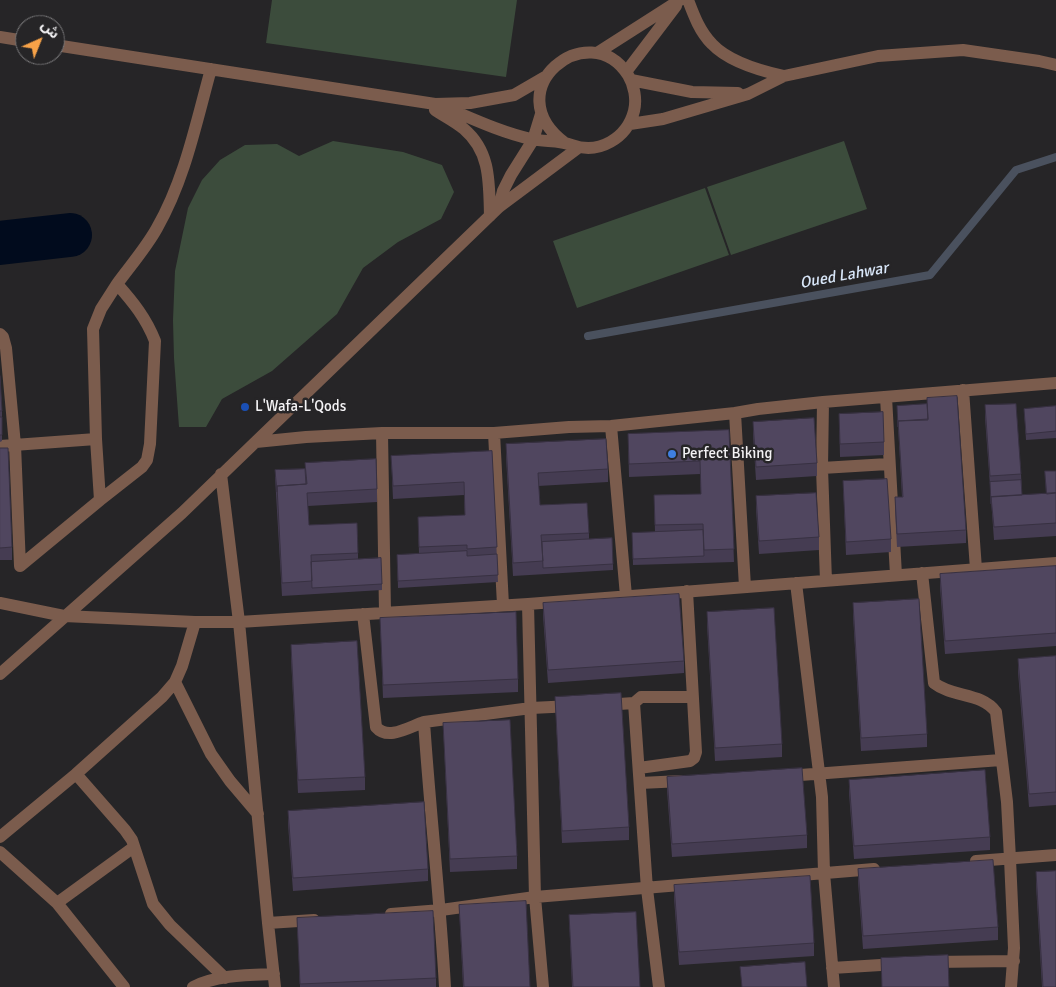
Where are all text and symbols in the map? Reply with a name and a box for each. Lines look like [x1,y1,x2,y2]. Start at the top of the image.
north arrow [15,15,65,65]
text: ش [37,17,63,42]
water label: Oued Lahwar [798,259,890,293]
place label: L'Wafa-L'Qods [255,398,346,416]
marker: L'Wafa-L'Qods [239,401,251,413]
place label: Perfect Biking [682,445,772,463]
marker: Perfect Biking [666,448,678,460]

